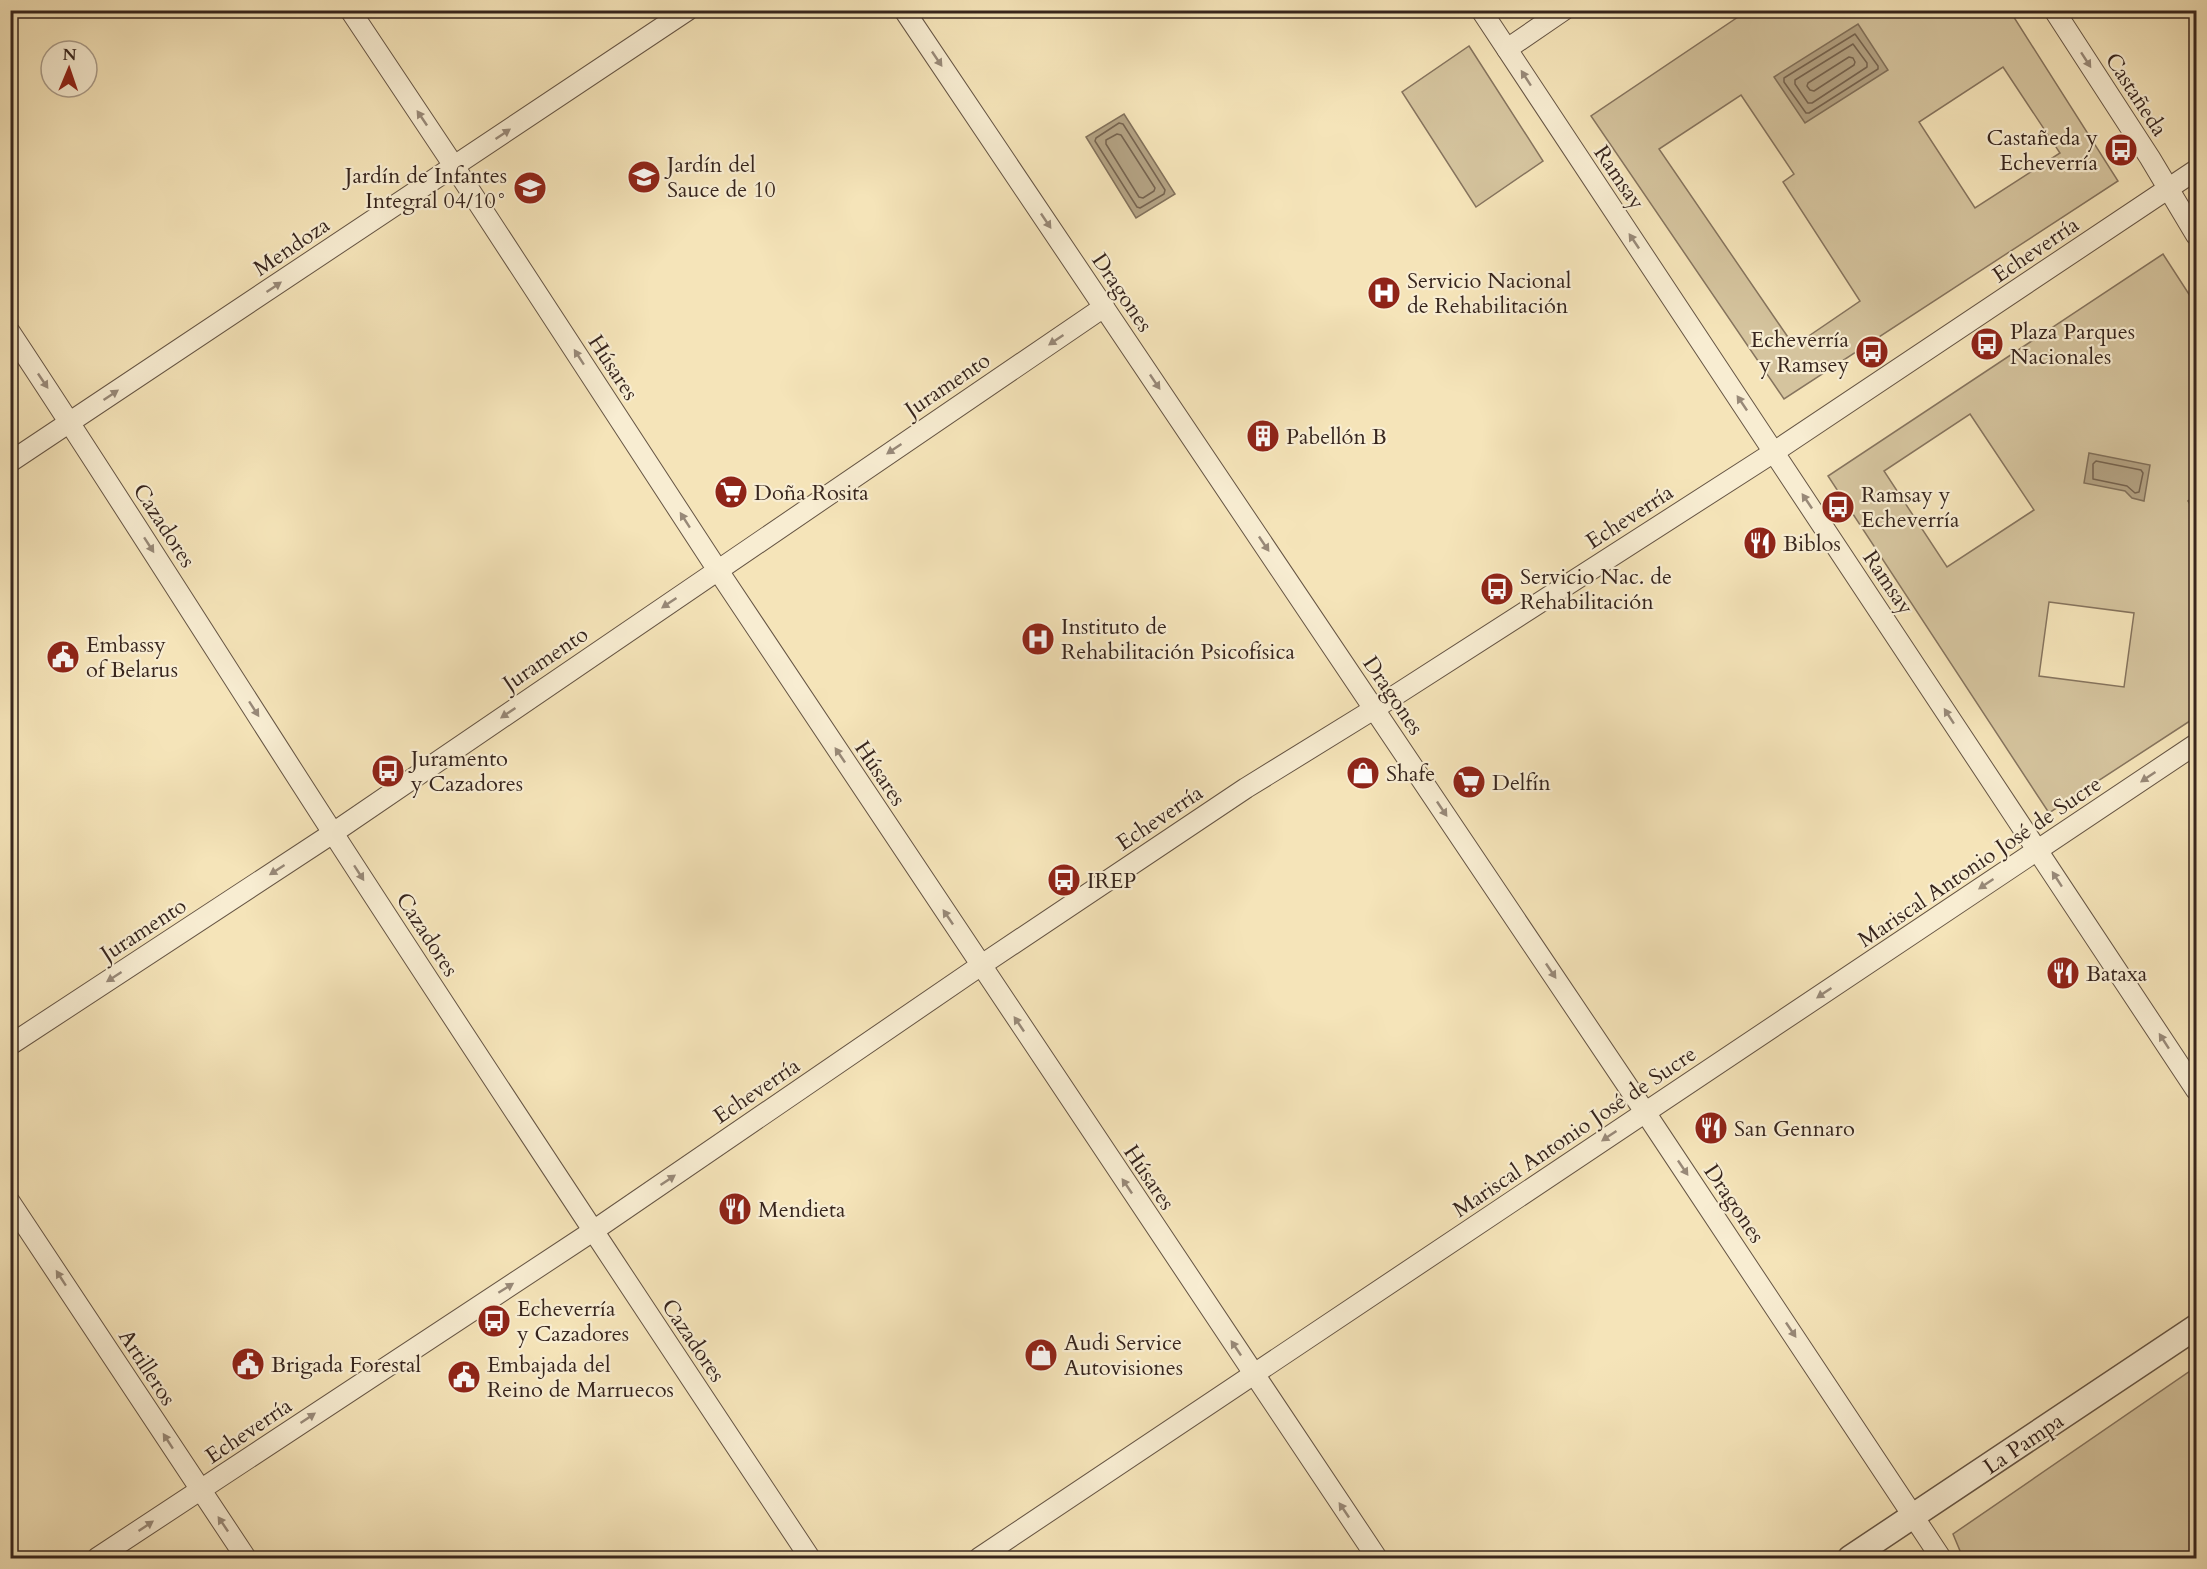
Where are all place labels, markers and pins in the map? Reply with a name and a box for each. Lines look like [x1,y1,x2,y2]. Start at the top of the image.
place label: Castañeda y Echeverría [1987,123,2098,178]
bus stop icon: Castañeda y Echeverría [2103,132,2139,168]
place label: Jardín del Sauce de 10 [664,150,776,205]
school or university icon: Jardín del Sauce de 10 [626,159,662,195]
place label: Jardín de Infantes Integral 04/10° [342,161,507,216]
school or university icon: Jardín de Infantes Integral 04/10° [512,170,548,206]
place label: Servicio Nacional de Rehabilitación [1407,266,1572,321]
hospital icon: Servicio Nacional de Rehabilitación [1366,275,1402,311]
place label: Plaza Parques Nacionales [2010,317,2135,372]
place label: Echeverría y Ramsey [1750,325,1849,380]
bus stop icon: Plaza Parques Nacionales [1969,326,2005,362]
bus stop icon: Echeverría y Ramsey [1854,334,1890,370]
building icon: Pabellón B [1245,418,1281,454]
place label: Pabellón B [1286,422,1387,452]
supermarket icon: Doña Rosita [713,474,749,510]
place label: Doña Rosita [754,478,869,508]
place label: Ramsay y Echeverría [1861,480,1960,535]
bus stop icon: Ramsay y Echeverría [1820,489,1856,525]
restaurant icon: Biblos [1742,525,1778,561]
place label: Biblos [1783,529,1841,559]
place label: Servicio Nac. de Rehabilitación [1520,562,1672,617]
bus stop icon: Servicio Nac. de Rehabilitación [1479,571,1515,607]
place label: Instituto de Rehabilitación Psicofísica [1061,612,1296,667]
hospital icon: Instituto de Rehabilitación Psicofísica [1020,621,1056,657]
place label: Embassy of Belarus [86,630,178,685]
public building icon: Embassy of Belarus [45,639,81,675]
place label: Juramento y Cazadores [408,744,523,799]
bus stop icon: Juramento y Cazadores [370,753,406,789]
shop icon: Shafe [1345,755,1381,791]
place label: Shafe [1386,759,1435,789]
supermarket icon: Delfín [1451,764,1487,800]
place label: Delfín [1492,768,1551,798]
bus stop icon: IREP [1046,862,1082,898]
place label: IREP [1087,866,1136,896]
restaurant icon: Bataxa [2045,955,2081,991]
place label: Bataxa [2086,959,2148,989]
restaurant icon: San Gennaro [1693,1110,1729,1146]
place label: San Gennaro [1734,1114,1855,1144]
restaurant icon: Mendieta [717,1191,753,1227]
place label: Mendieta [758,1195,846,1225]
place label: Echeverría y Cazadores [516,1294,629,1349]
bus stop icon: Echeverría y Cazadores [476,1303,512,1339]
place label: Audi Service Autovisiones [1064,1328,1183,1383]
shop icon: Audi Service Autovisiones [1023,1337,1059,1373]
public building icon: Brigada Forestal [230,1346,266,1382]
place label: Brigada Forestal [271,1350,421,1380]
place label: Embajada del Reino de Marruecos [487,1350,674,1405]
public building icon: Embajada del Reino de Marruecos [446,1359,482,1395]

